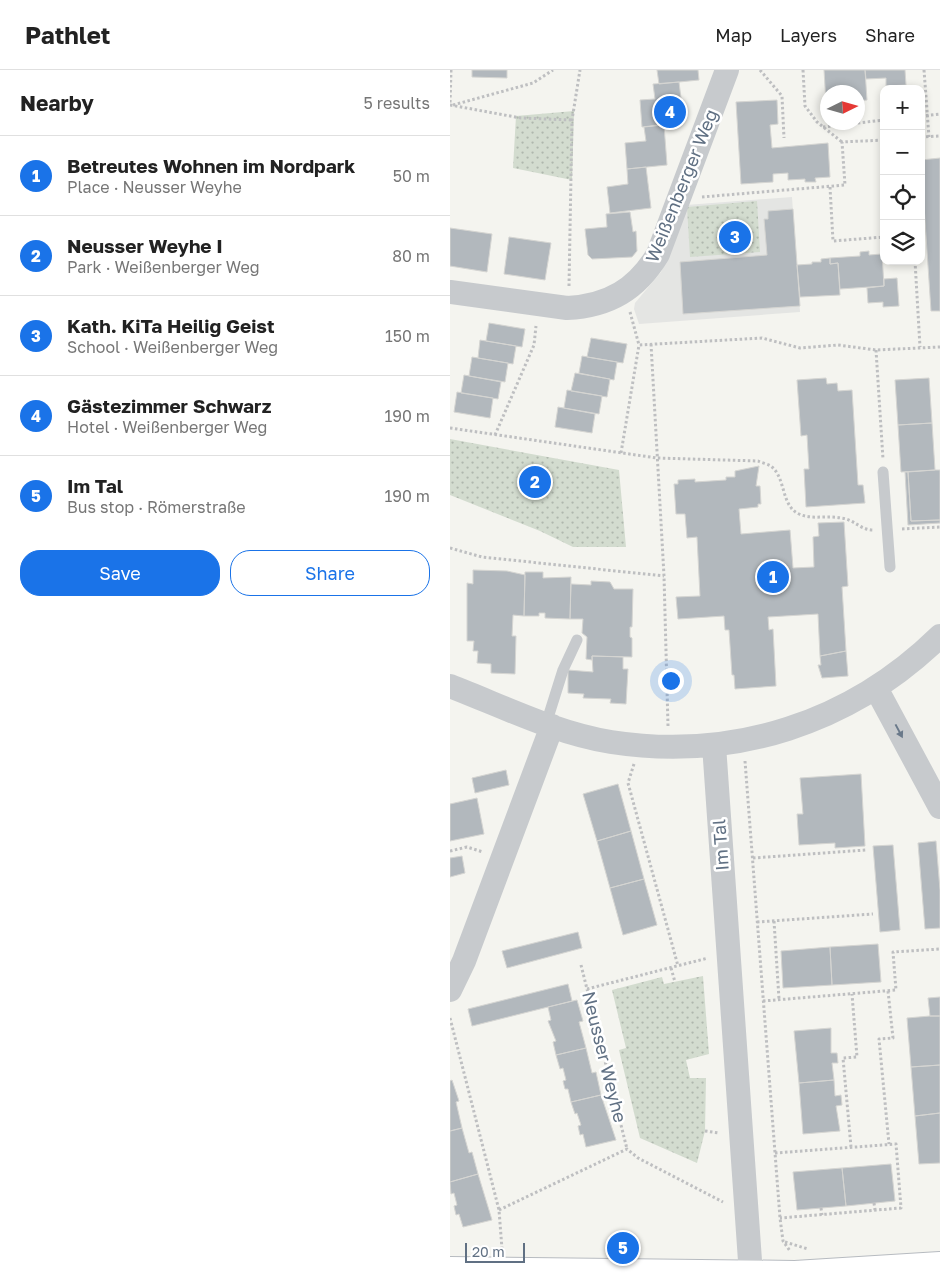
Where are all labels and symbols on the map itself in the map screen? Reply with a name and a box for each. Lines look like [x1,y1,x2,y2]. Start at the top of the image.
north arrow [820,85,865,130]
pin: 4 [654,93,686,131]
street label: Weißenberger Weg [640,106,722,265]
pin: 3 [719,218,751,256]
pin: 2 [519,463,551,501]
pin: 1 [757,558,789,596]
your location [658,668,684,694]
one-way arrow [895,725,904,738]
street label: Im Tal [707,818,733,872]
street label: Neusser Weyhe [578,989,632,1125]
pin: 5 [607,1229,639,1267]
scale bar [465,1240,525,1263]

